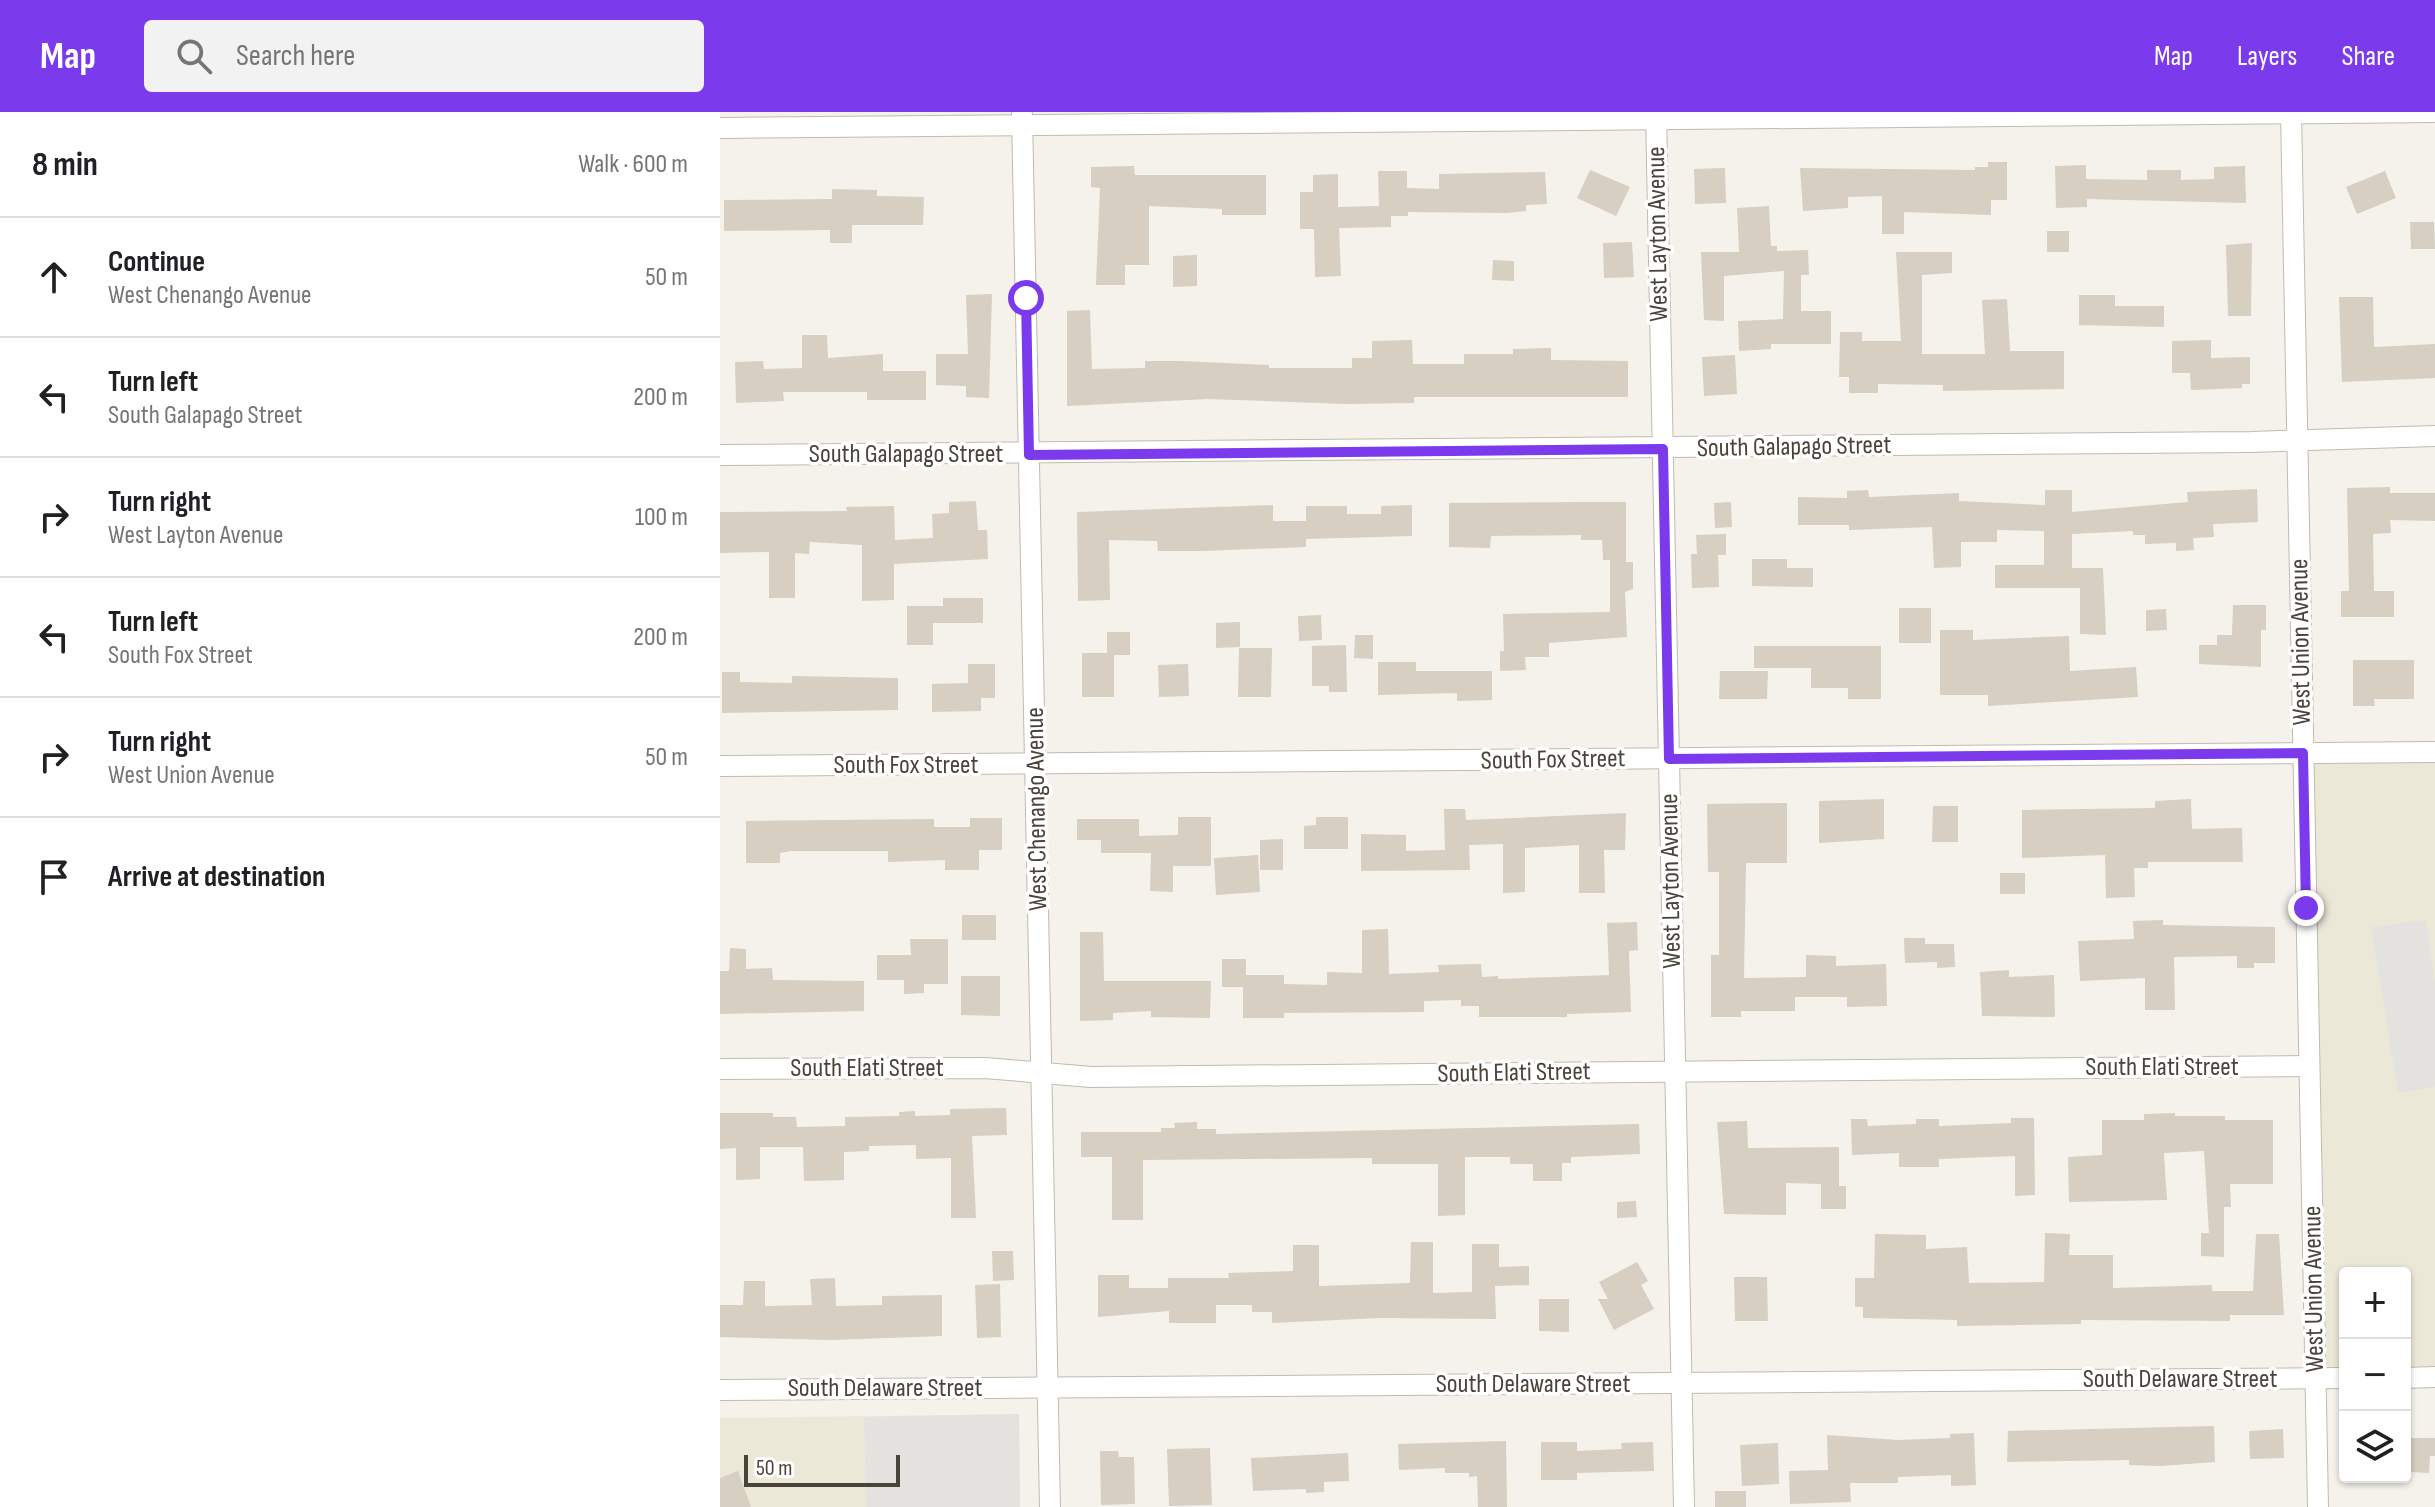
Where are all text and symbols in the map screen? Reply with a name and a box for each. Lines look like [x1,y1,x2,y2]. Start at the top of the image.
search box [144,20,704,92]
text: Map [40,34,96,79]
icon: search [172,34,216,78]
text: Search here [236,38,355,74]
text: Map [2154,40,2193,73]
text: Layers [2237,40,2297,73]
text: Share [2341,40,2395,73]
text: 8 min [32,144,98,185]
street label: West Layton Avenue [1641,146,1675,322]
text: Walk · 600 m [578,149,688,180]
text: Continue [108,244,205,280]
icon: ahead [32,255,76,299]
text: 50 m [645,262,688,293]
text: West Chenango Avenue [108,280,312,311]
route start [1008,280,1044,316]
text: Turn left [108,364,198,400]
icon: left [32,375,76,419]
text: 200 m [633,382,688,413]
text: South Galapago Street [108,400,302,431]
street label: South Galapago Street [1697,430,1892,464]
street label: South Galapago Street [809,439,1003,470]
text: Turn right [108,484,211,520]
icon: right [32,495,76,539]
text: 100 m [635,502,688,533]
text: West Layton Avenue [108,520,283,551]
street label: West Union Avenue [2284,558,2318,726]
text: Turn left [108,604,198,640]
icon: left [32,615,76,659]
text: 200 m [633,622,688,653]
text: South Fox Street [108,640,253,671]
street label: West Chenango Avenue [1020,707,1054,911]
text: Turn right [108,724,211,760]
icon: right [32,735,76,779]
text: 50 m [645,742,688,773]
street label: South Fox Street [1480,743,1626,777]
street label: South Fox Street [834,750,978,781]
text: West Union Avenue [108,760,275,791]
street label: West Layton Avenue [1654,793,1688,969]
icon: arrive [32,855,76,899]
text: Arrive at destination [108,859,325,895]
route end [2288,890,2324,926]
street label: South Elati Street [2085,1052,2239,1083]
street label: South Elati Street [790,1053,944,1084]
street label: South Elati Street [1437,1056,1591,1090]
street label: West Union Avenue [2297,1205,2331,1373]
map controls [2339,1267,2411,1483]
button: + [2339,1267,2411,1339]
button: − [2339,1339,2411,1411]
street label: South Delaware Street [2083,1364,2277,1395]
street label: South Delaware Street [1436,1369,1630,1400]
street label: South Delaware Street [788,1373,982,1404]
button: layers [2339,1411,2411,1483]
scale bar [744,1451,900,1487]
text: 50 m [756,1455,792,1482]

